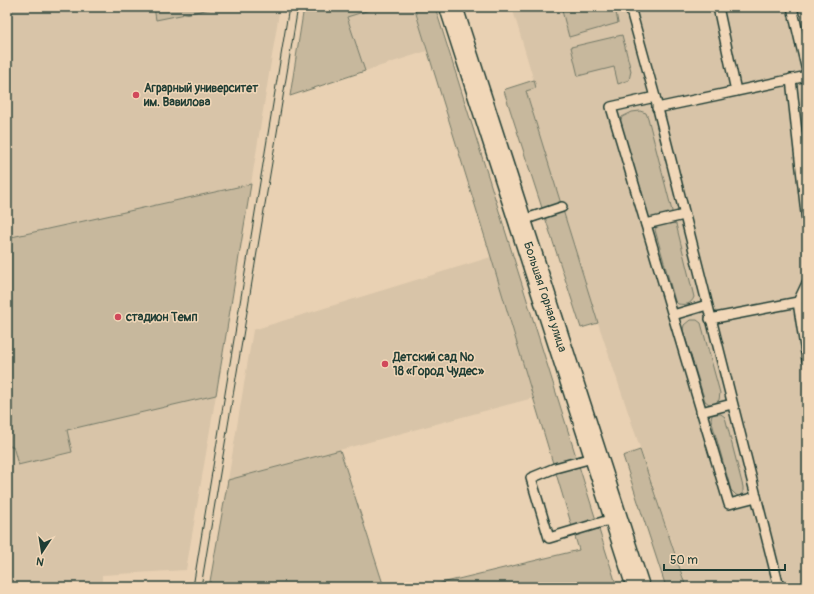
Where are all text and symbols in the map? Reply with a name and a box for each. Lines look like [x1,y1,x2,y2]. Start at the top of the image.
place label: Аграрный университет им. Вавилова [143,81,259,110]
marker: Аграрный университет им. Вавилова [131,90,141,100]
street label: Большая Горная улица [520,240,570,355]
place label: стадион Темп [125,310,198,325]
marker: стадион Темп [113,312,123,322]
place label: Детский сад № 18 «Город Чудес» [392,350,485,379]
marker: Детский сад № 18 «Город Чудес» [380,359,390,369]
north arrow [22,532,62,572]
scale bar [664,546,785,572]
text: 50 m [670,553,698,568]
text: N [34,554,45,568]

